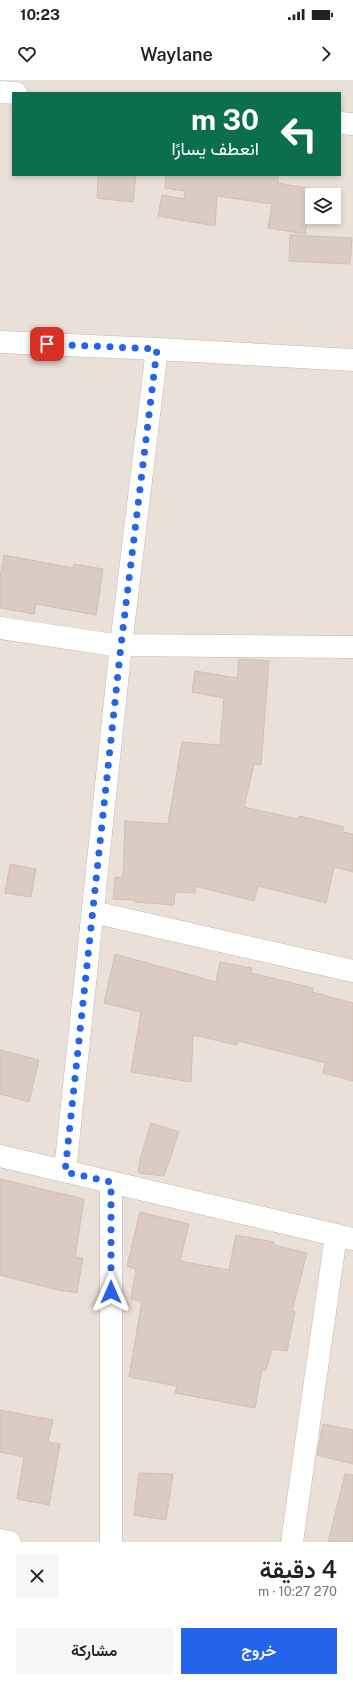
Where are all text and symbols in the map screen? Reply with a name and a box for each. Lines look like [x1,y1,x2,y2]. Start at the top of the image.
text: 10:23 [20,6,60,23]
icon: heart [16,43,38,65]
icon: forward [315,43,337,65]
text: Waylane [140,44,213,65]
text: 30 m [191,103,259,136]
icon: left [273,108,325,160]
text: انعطف يسارًا [172,138,259,159]
map controls [305,188,341,224]
button: layers [305,188,341,224]
pin [30,327,64,361]
icon: arrive [36,333,58,355]
position arrow [90,1271,132,1313]
button: close [16,1555,58,1597]
text: 4 دقيقة [260,1555,337,1583]
text: 270 m · 10:27 [258,1584,337,1599]
button: مشاركة [16,1628,173,1674]
button: خروج [181,1628,337,1674]

